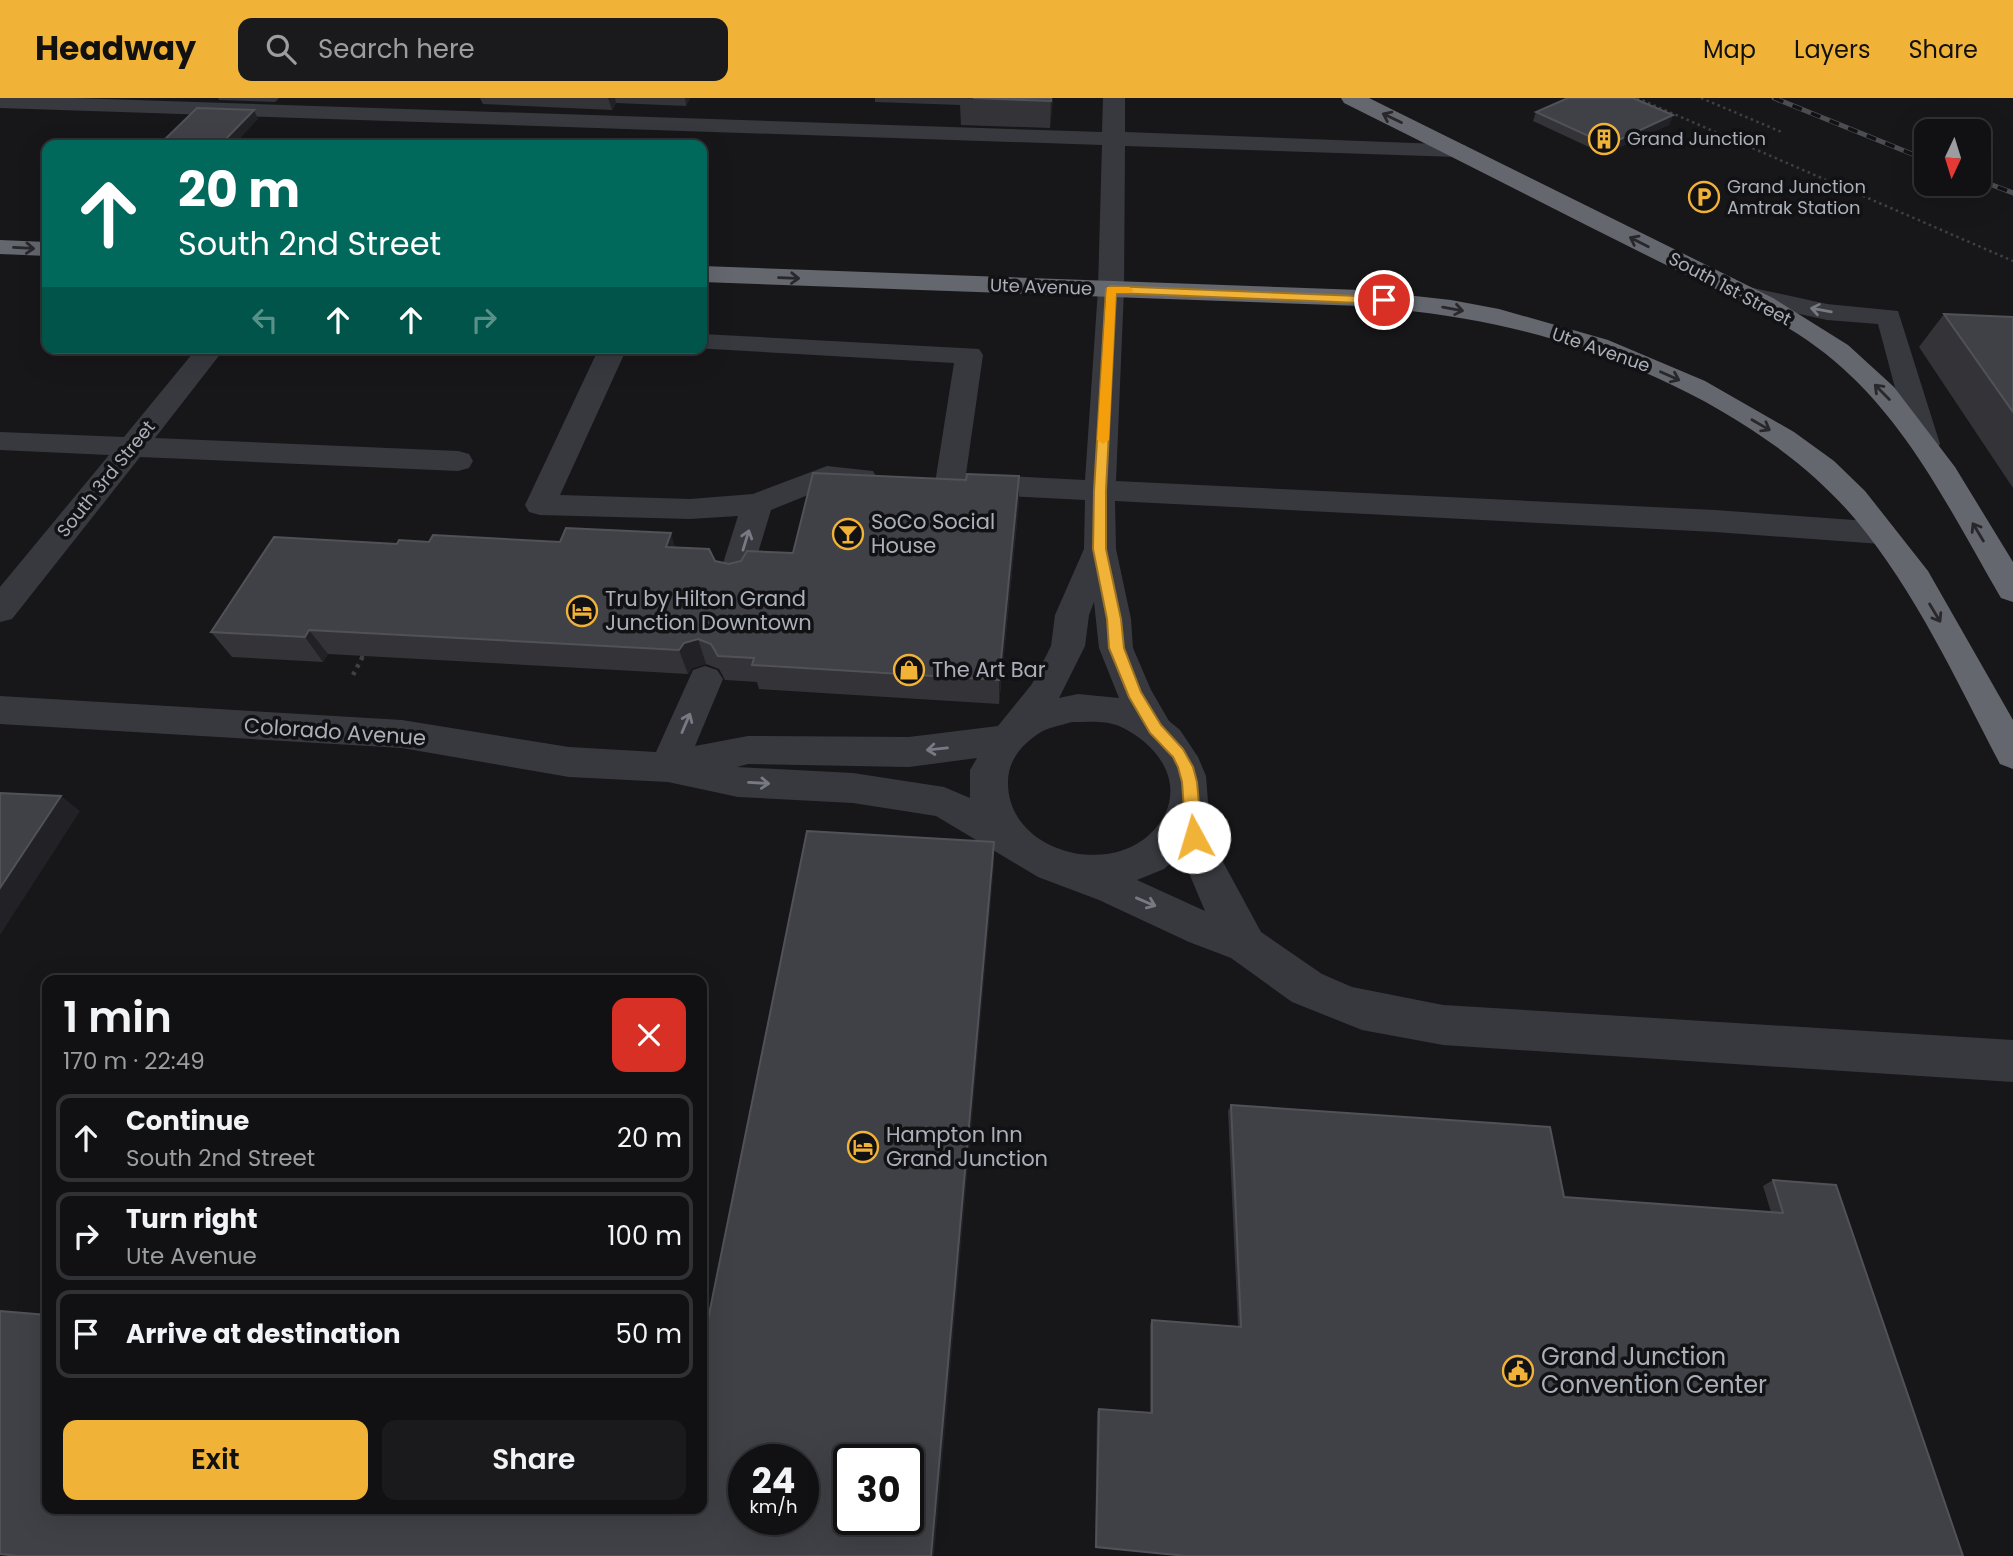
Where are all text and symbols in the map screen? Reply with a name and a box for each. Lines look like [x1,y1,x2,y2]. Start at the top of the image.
search box [238,18,728,81]
text: Headway [35,25,196,72]
icon: search [262,30,300,68]
text: Search here [318,31,475,67]
text: Map [1703,33,1756,66]
text: Layers [1794,33,1870,66]
text: Share [1908,33,1978,66]
one-way arrow [1382,110,1403,124]
north arrow [1914,119,1992,196]
map controls [1914,119,1991,196]
building icon: Grand Junction [1587,122,1621,156]
place label: Grand Junction [1627,126,1766,151]
text: 20 m [178,156,300,224]
icon: ahead [63,168,154,259]
place label: Grand Junction Amtrak Station [1727,174,1866,220]
parking icon: Grand Junction Amtrak Station [1687,180,1721,214]
text: South 2nd Street [178,221,441,266]
one-way arrow [1629,234,1650,248]
one-way arrow [12,241,35,254]
street label: South 1st Street [1664,246,1796,331]
pin [1354,270,1414,330]
one-way arrow [778,271,801,284]
street label: Ute Avenue [989,272,1093,301]
icon: arrive [1365,281,1403,319]
icon: left [246,301,284,339]
icon: ahead [319,301,357,339]
icon: ahead [392,301,430,339]
icon: right [465,301,503,339]
one-way arrow [1441,303,1464,316]
one-way arrow [1810,303,1833,316]
street label: Ute Avenue [1549,321,1654,378]
one-way arrow [1659,370,1680,383]
one-way arrow [1873,383,1890,400]
street label: South 3rd Street [51,415,160,542]
one-way arrow [1751,418,1771,432]
place label: SoCo Social House [871,507,995,560]
bar icon: SoCo Social House [831,517,865,551]
one-way arrow [1971,522,1985,542]
one-way arrow [741,529,753,551]
place label: Tru by Hilton Grand Junction Downtown [605,584,812,637]
hotel icon: Tru by Hilton Grand Junction Downtown [565,594,599,628]
one-way arrow [1928,603,1942,623]
shop icon: The Art Bar [892,653,926,687]
place label: The Art Bar [932,655,1046,684]
street label: Colorado Avenue [243,711,427,752]
one-way arrow [680,713,693,734]
one-way arrow [926,743,949,756]
one-way arrow [747,777,769,790]
position arrow [1157,800,1231,874]
one-way arrow [1135,896,1156,909]
text: 1 min [63,988,172,1047]
button: close [612,998,686,1072]
text: 170 m · 22:49 [63,1045,205,1077]
text: Continue [126,1103,249,1139]
icon: ahead [67,1119,105,1157]
text: 20 m [617,1120,682,1156]
place label: Hampton Inn Grand Junction [886,1120,1048,1173]
hotel icon: Hampton Inn Grand Junction [846,1130,880,1164]
text: South 2nd Street [126,1142,315,1174]
text: Turn right [126,1201,258,1237]
icon: right [67,1217,105,1255]
text: 100 m [607,1218,682,1254]
text: Ute Avenue [126,1240,257,1272]
icon: arrive [67,1315,105,1353]
text: Arrive at destination [126,1316,401,1352]
text: 50 m [616,1316,682,1352]
place label: Grand Junction Convention Center [1541,1340,1767,1401]
public building icon: Grand Junction Convention Center [1501,1354,1535,1388]
button: Exit [63,1420,368,1500]
button: Share [382,1420,686,1500]
speed limit sign: 30 [833,1444,924,1535]
text: 24 [752,1456,795,1505]
text: km/h [750,1494,797,1519]

